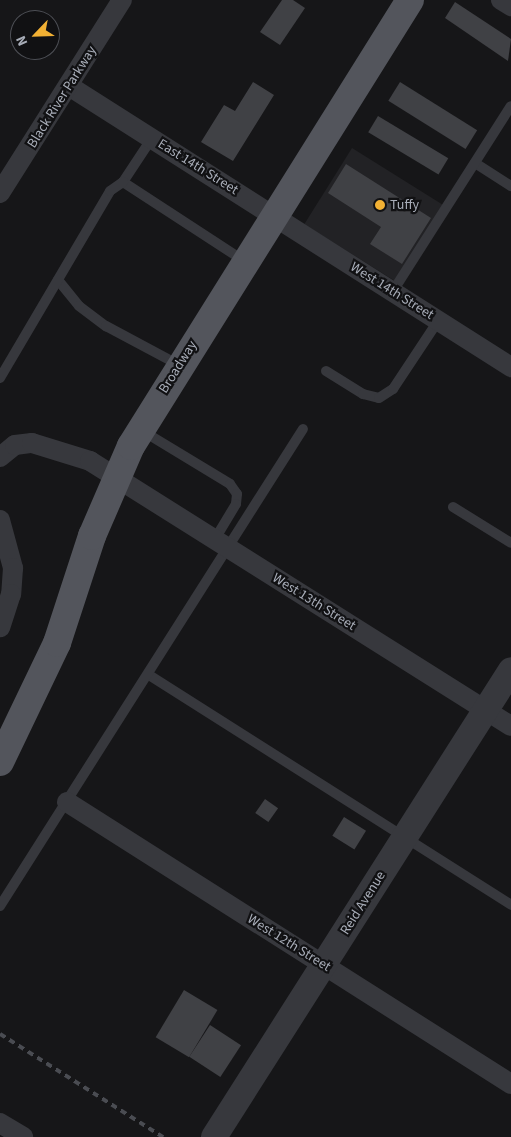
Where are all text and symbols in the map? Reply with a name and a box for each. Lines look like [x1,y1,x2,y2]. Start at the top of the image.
north arrow [10,10,60,60]
text: N [11,32,33,49]
street label: Black River Parkway [24,43,100,151]
street label: East 14th Street [155,136,241,198]
place label: Tuffy [390,197,419,213]
marker: Tuffy [374,199,386,211]
street label: West 14th Street [347,259,437,323]
street label: Broadway [155,338,201,396]
street label: West 13th Street [269,570,359,634]
street label: Reid Avenue [337,868,389,938]
street label: West 12th Street [244,911,334,975]

